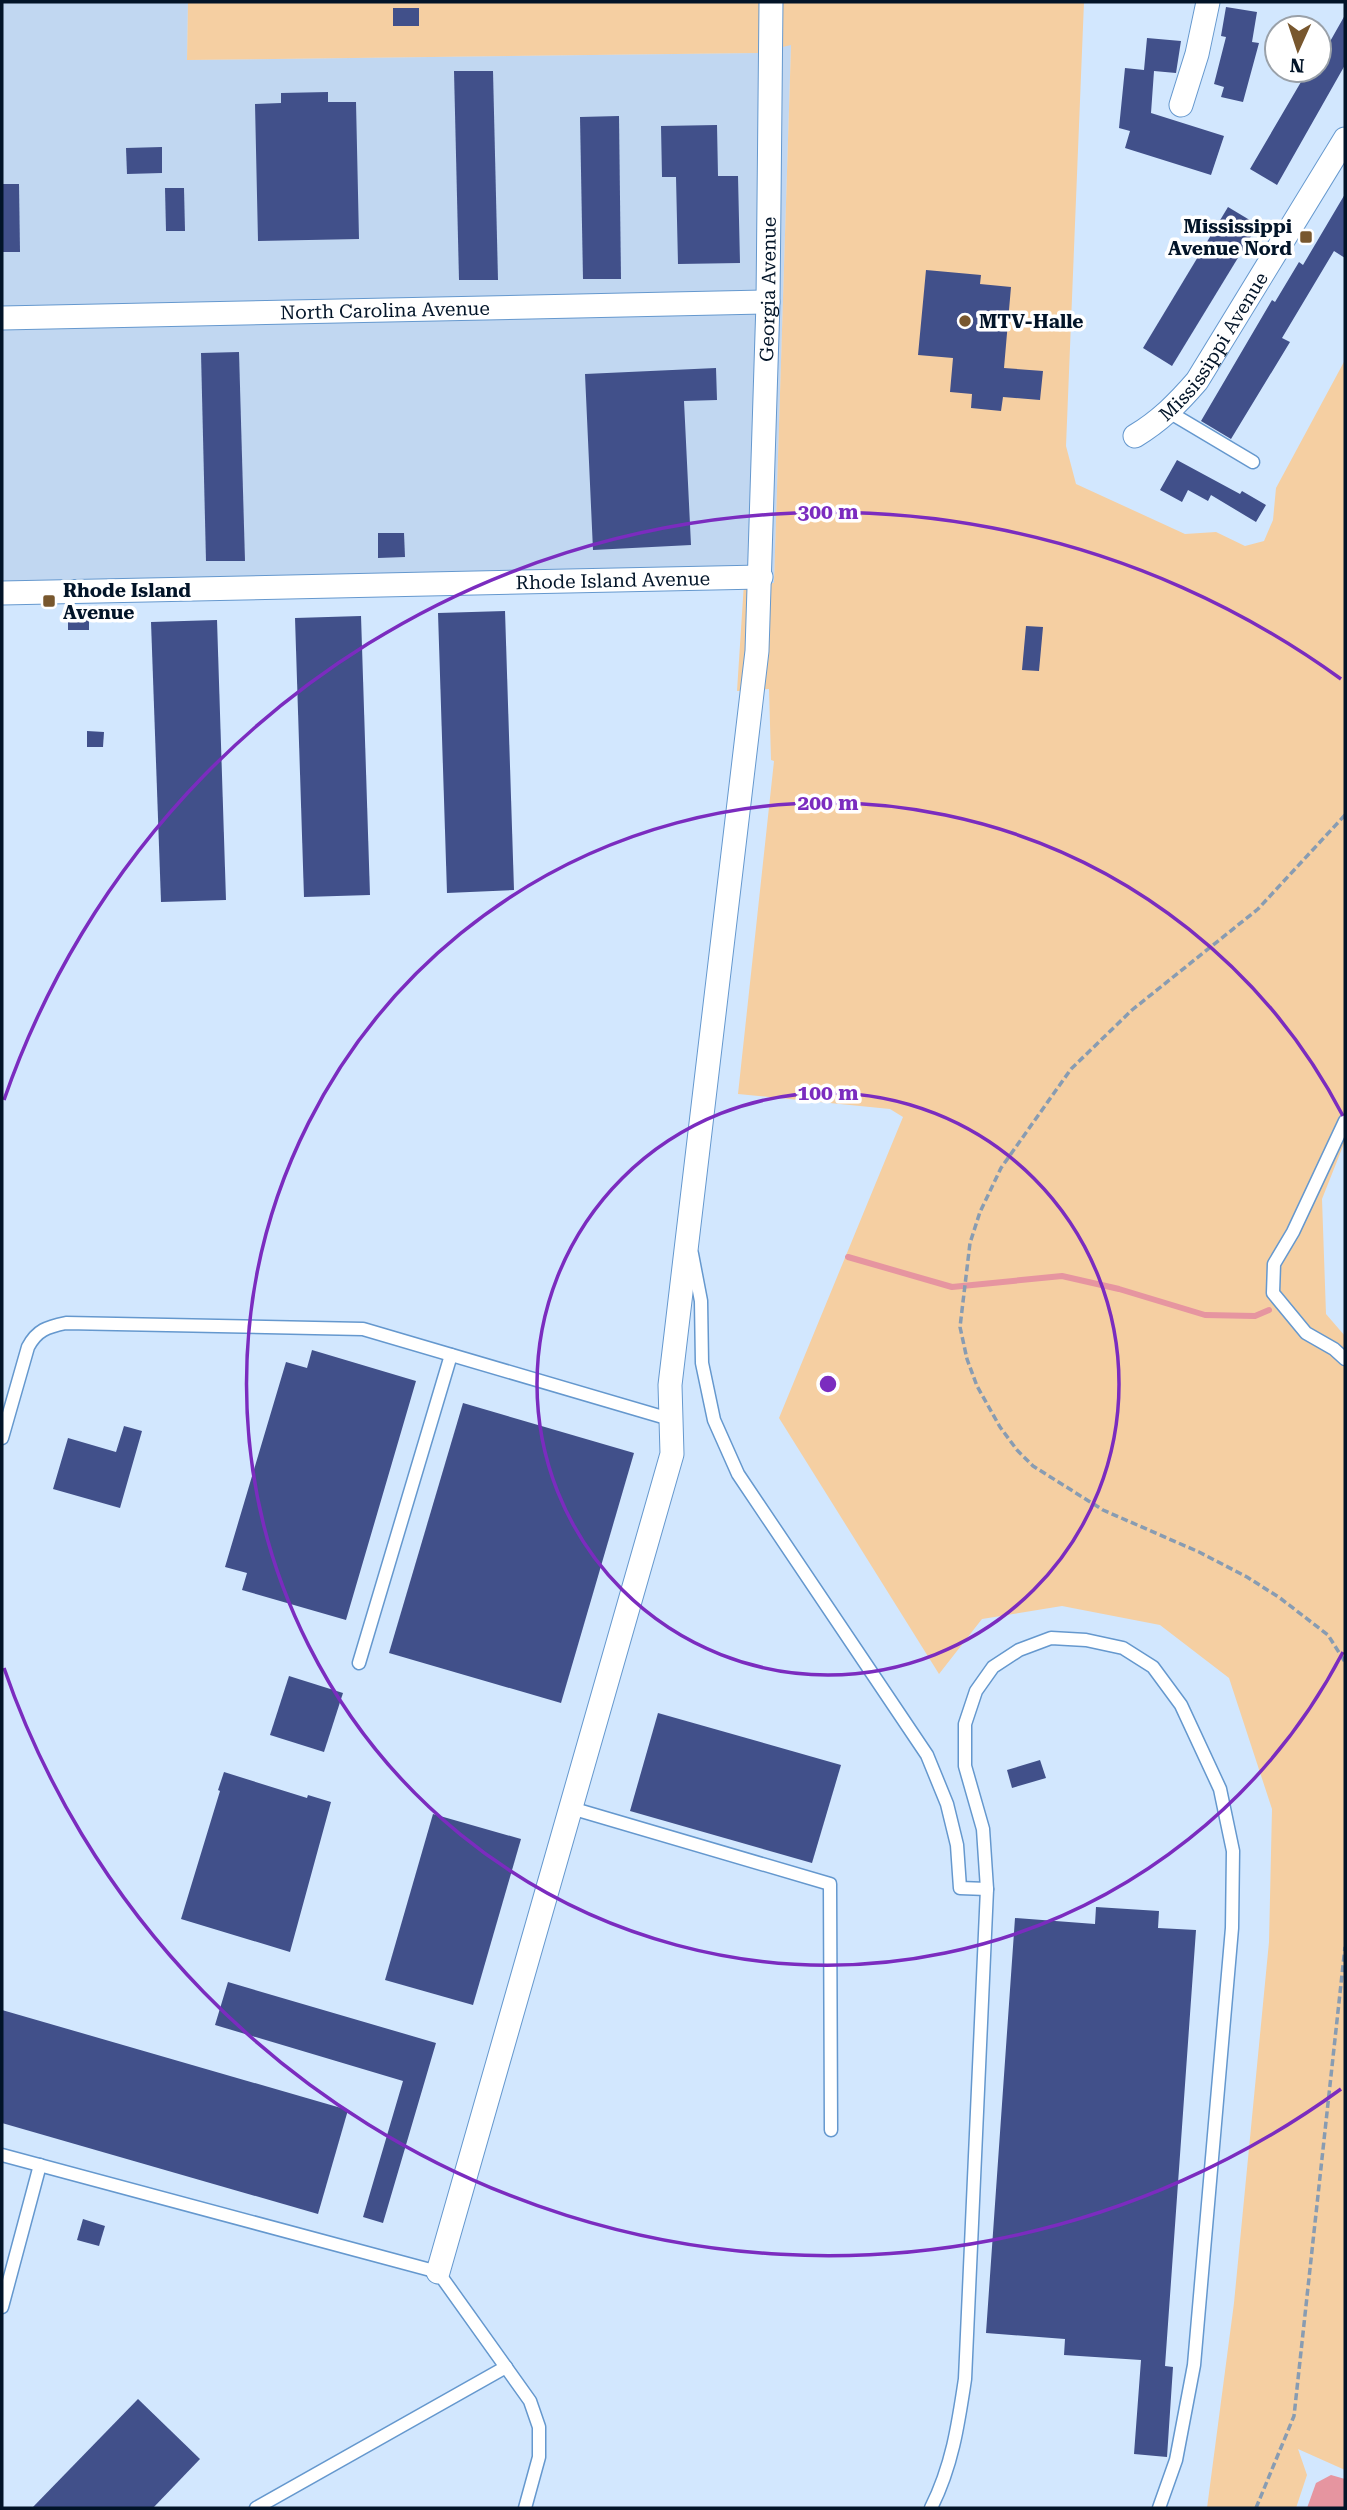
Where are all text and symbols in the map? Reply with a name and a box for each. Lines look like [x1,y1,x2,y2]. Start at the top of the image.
north arrow [1263,14,1333,84]
text: N [1289,54,1305,77]
place label: Mississippi Avenue Nord [1168,215,1292,260]
street label: Georgia Avenue [755,217,781,362]
marker: Mississippi Avenue Nord [1298,229,1314,245]
street label: Mississippi Avenue [1154,268,1273,426]
street label: North Carolina Avenue [280,297,490,324]
place label: MTV-Halle [979,310,1084,333]
marker: MTV-Halle [957,313,973,329]
text: 300 m [798,500,858,524]
street label: Rhode Island Avenue [515,567,710,594]
place label: Rhode Island Avenue [63,579,191,624]
marker: Rhode Island Avenue [41,593,57,609]
text: 200 m [798,791,858,815]
text: 100 m [798,1081,858,1105]
centre of rings [816,1372,840,1396]

